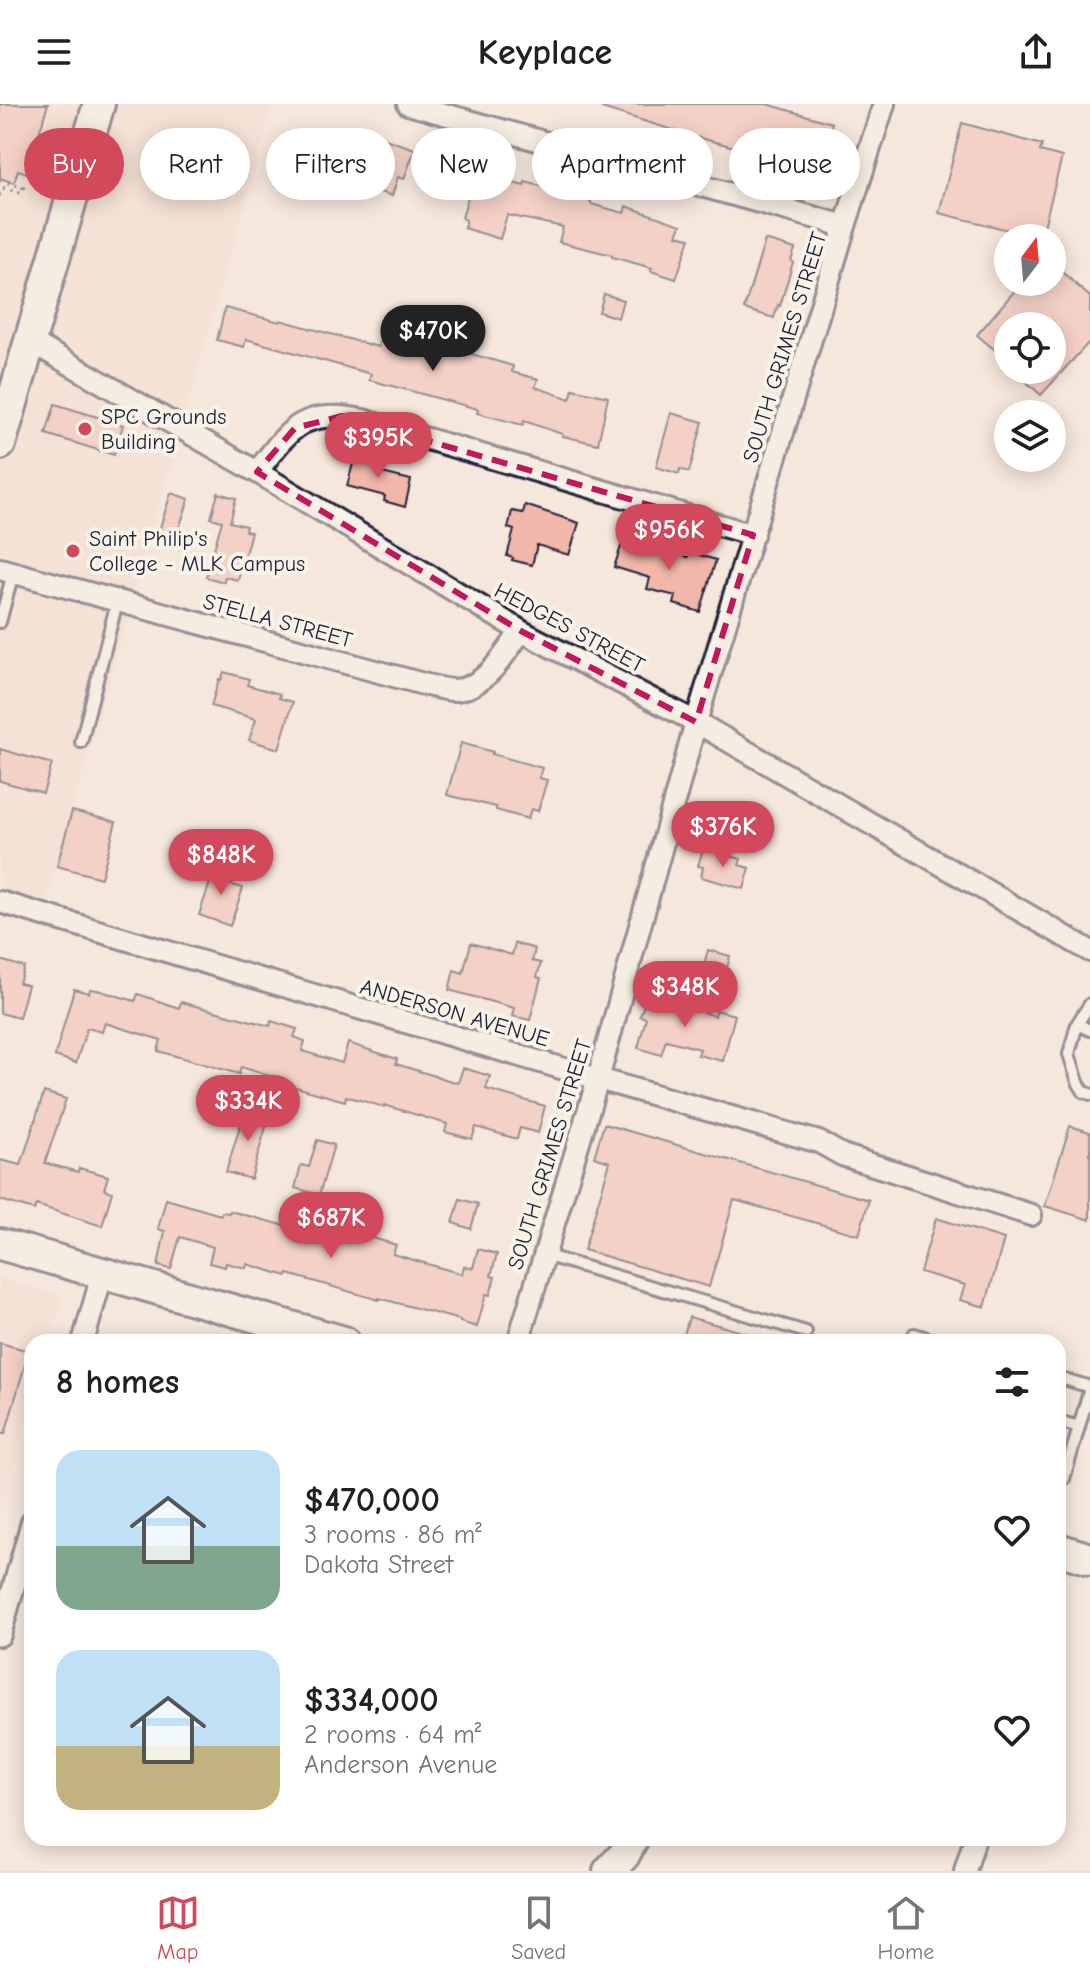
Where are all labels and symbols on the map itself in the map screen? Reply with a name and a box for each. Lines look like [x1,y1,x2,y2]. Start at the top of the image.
north arrow [994,224,1066,296]
street label: SOUTH GRIMES STREET [737,228,833,466]
pin: $470K [377,305,489,373]
place label: SPC Grounds Building [101,404,226,455]
pin: $395K [322,412,434,480]
marker: SPC Grounds Building [76,420,94,438]
pin: $956K [613,504,725,572]
place label: Saint Philip's College - MLK Campus [89,526,305,577]
marker: Saint Philip's College - MLK Campus [64,542,82,560]
street label: HEDGES STREET [490,577,649,679]
street label: STELLA STREET [200,589,356,654]
pin: $376K [667,801,779,869]
pin: $848K [165,829,277,897]
pin: $348K [629,961,741,1029]
street label: ANDERSON AVENUE [357,974,552,1052]
street label: SOUTH GRIMES STREET [502,1035,598,1273]
pin: $334K [192,1075,304,1143]
pin: $687K [275,1192,387,1260]

